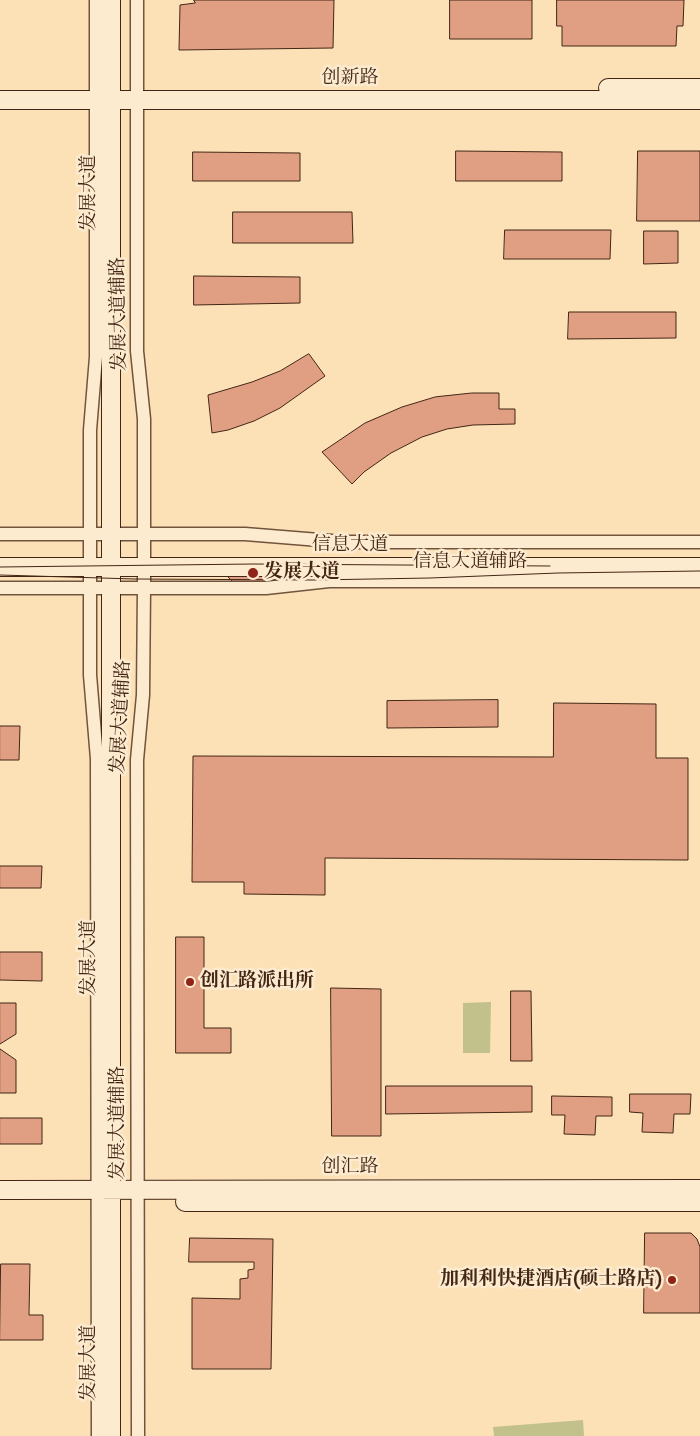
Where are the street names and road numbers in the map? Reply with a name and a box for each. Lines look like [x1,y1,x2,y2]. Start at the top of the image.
street label: 创新路 [322,68,378,90]
street label: 发展大道 [79,155,101,231]
street label: 发展大道辅路 [108,257,132,371]
street label: 信息大道 [312,535,388,557]
street label: 信息大道辅路 [413,552,527,574]
street label: 发展大道辅路 [108,659,136,775]
street label: 发展大道 [79,920,101,996]
street label: 发展大道辅路 [108,1066,130,1180]
street label: 创汇路 [322,1157,378,1179]
street label: 发展大道 [79,1325,101,1401]

